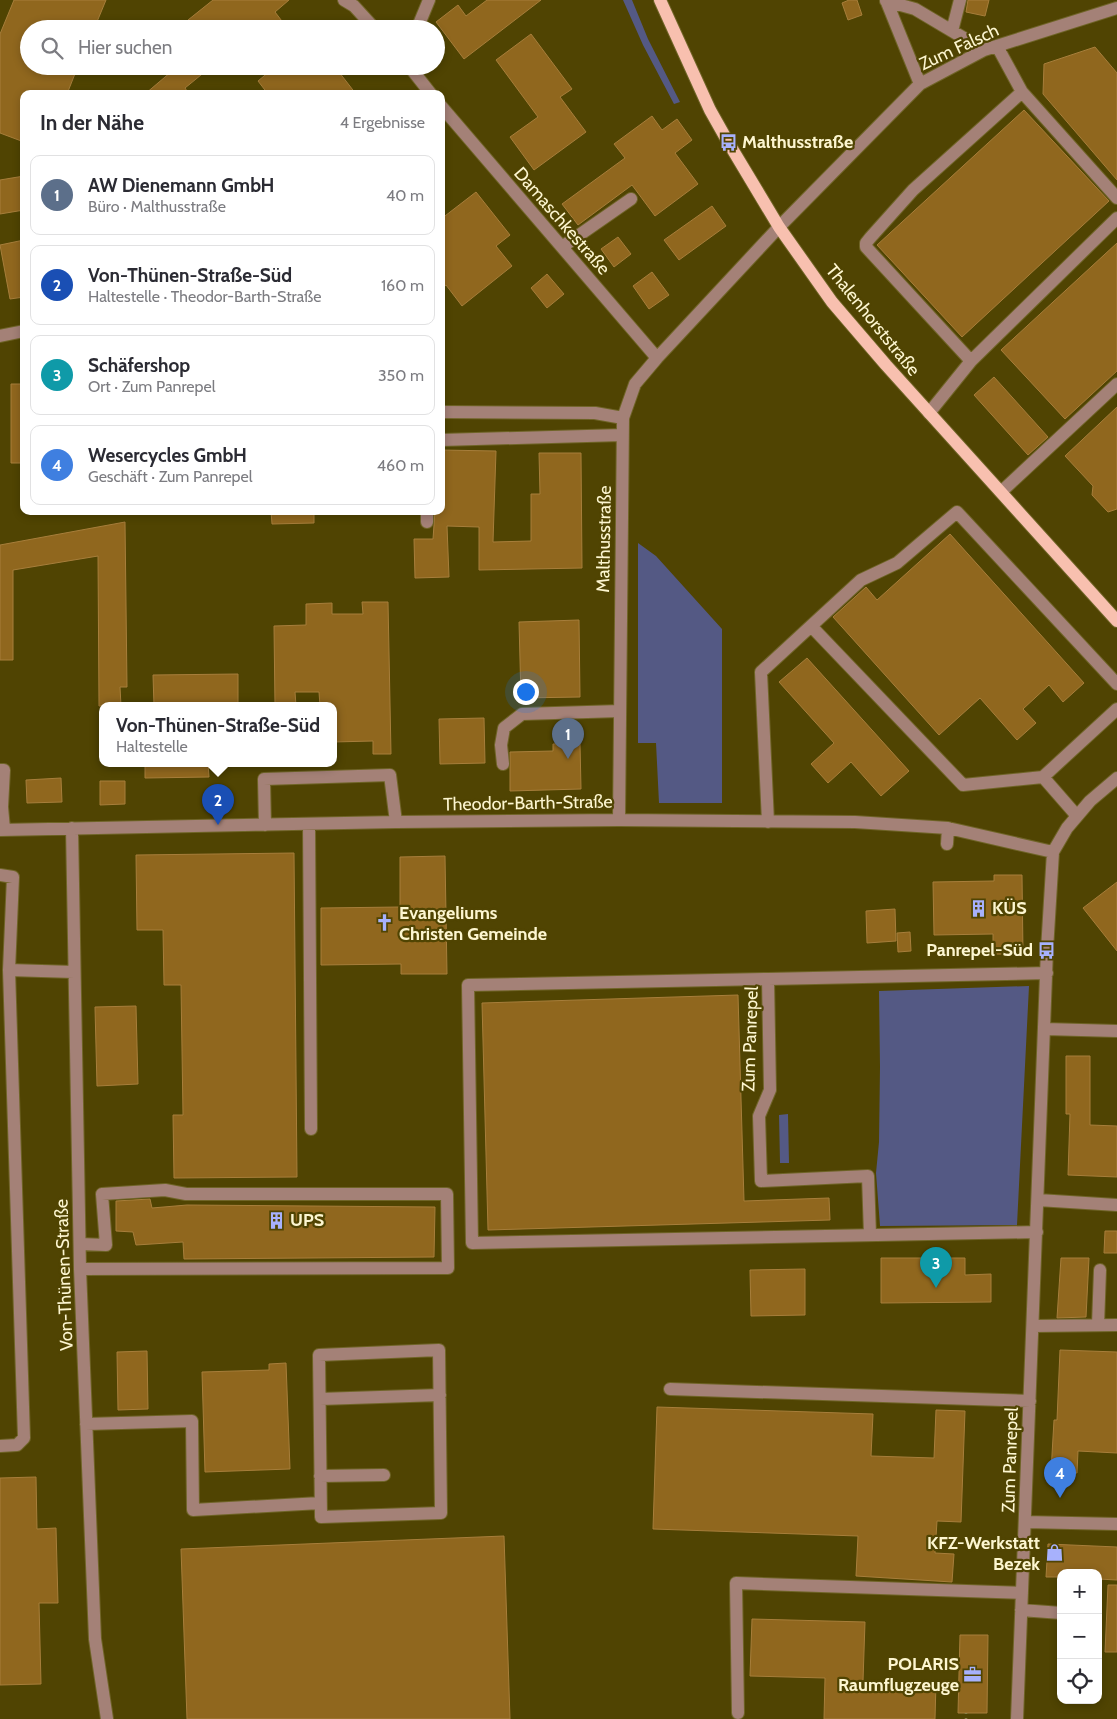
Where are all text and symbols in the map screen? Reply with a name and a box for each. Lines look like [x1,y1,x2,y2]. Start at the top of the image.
street label: Zum Falsch [916,19,1002,75]
search box [20,20,445,75]
icon: search [38,34,66,62]
text: Hier suchen [78,36,172,59]
text: In der Nähe [40,110,144,135]
text: 4 Ergebnisse [340,113,425,132]
place label: Malthusstraße [742,131,853,153]
bus stop icon: Malthusstraße [718,132,738,152]
street label: Damaschkestraße [509,163,615,279]
text: AW Dienemann GmbH [88,174,275,197]
text: 1 [54,186,60,205]
text: 40 m [386,186,424,205]
text: Büro · Malthusstraße [88,197,226,216]
street label: Thalenhorststraße [821,260,925,380]
text: Von-Thünen-Straße-Süd [88,264,292,287]
text: 2 [53,276,61,295]
text: 160 m [381,276,424,295]
text: Haltestelle · Theodor-Barth-Straße [88,287,322,306]
text: Schäfershop [88,354,190,377]
text: 3 [53,366,61,385]
text: 350 m [378,366,424,385]
text: Ort · Zum Panrepel [88,377,215,396]
text: Wesercycles GmbH [88,444,247,467]
text: 4 [52,456,62,475]
text: 460 m [377,456,424,475]
text: Geschäft · Zum Panrepel [88,467,252,486]
street label: Malthusstraße [592,485,616,593]
your location [513,679,539,705]
popup [99,702,337,767]
text: Von-Thünen-Straße-Süd [116,714,320,737]
pin: 1 [552,718,584,759]
text: Haltestelle [116,737,188,756]
pin: 2 [202,784,234,825]
street label: Theodor-Barth-Straße [443,791,613,815]
place label: KÜS [992,897,1027,919]
building icon: KÜS [968,898,988,918]
place label: Evangeliums Christen Gemeinde [399,902,547,945]
church icon: Evangeliums Christen Gemeinde [375,913,395,933]
place label: Panrepel-Süd [926,939,1033,961]
bus stop icon: Panrepel-Süd [1037,940,1057,960]
street label: Zum Panrepel [737,985,763,1092]
street label: Von-Thünen-Straße [50,1199,78,1351]
place label: UPS [290,1209,324,1231]
building icon: UPS [266,1210,286,1230]
pin: 3 [920,1247,952,1288]
street label: Zum Panrepel [997,1406,1023,1513]
pin: 4 [1044,1457,1076,1498]
place label: KFZ-Werkstatt Bezek [927,1532,1040,1575]
shop icon: KFZ-Werkstatt Bezek [1044,1543,1064,1563]
map controls [1057,1569,1102,1704]
button: + [1057,1569,1102,1614]
button: − [1057,1614,1102,1659]
place label: POLARIS Raumflugzeuge [838,1653,959,1696]
button: locate [1057,1659,1102,1704]
office icon: POLARIS Raumflugzeuge [963,1664,983,1684]

